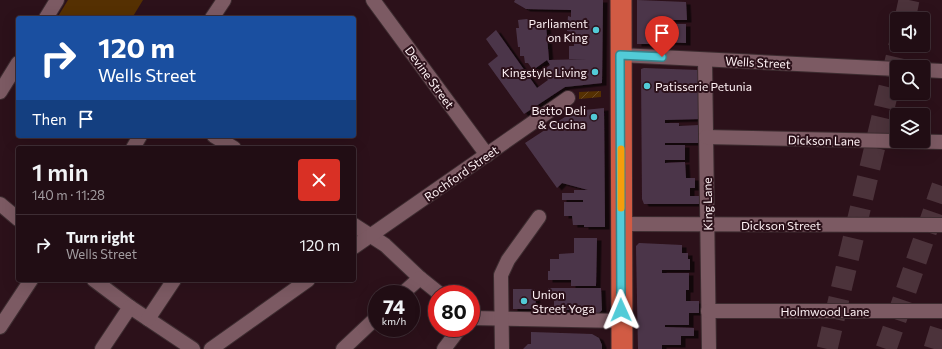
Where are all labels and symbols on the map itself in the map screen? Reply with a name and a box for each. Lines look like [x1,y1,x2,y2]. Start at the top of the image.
place label: Parliament on King [528,16,588,44]
pin [645,16,679,57]
marker: Parliament on King [591,25,601,35]
street label: Devine Street [403,43,457,111]
street label: Wells Street [725,53,791,71]
place label: Kingstyle Living [502,65,587,79]
marker: Kingstyle Living [590,67,600,77]
place label: Patisserie Petunia [655,79,752,93]
marker: Patisserie Petunia [642,81,652,91]
place label: Betto Deli & Cucina [531,103,586,131]
marker: Betto Deli & Cucina [589,112,599,122]
street label: Dickson Lane [788,132,860,148]
street label: Rochford Street [421,142,501,204]
street label: King Lane [700,177,714,231]
street label: Dickson Street [741,218,821,232]
speed limit sign: 80 [428,285,480,337]
place label: Union Street Yoga [532,287,595,315]
position arrow [600,289,642,331]
marker: Union Street Yoga [519,296,529,306]
street label: Holmwood Lane [781,304,869,318]

